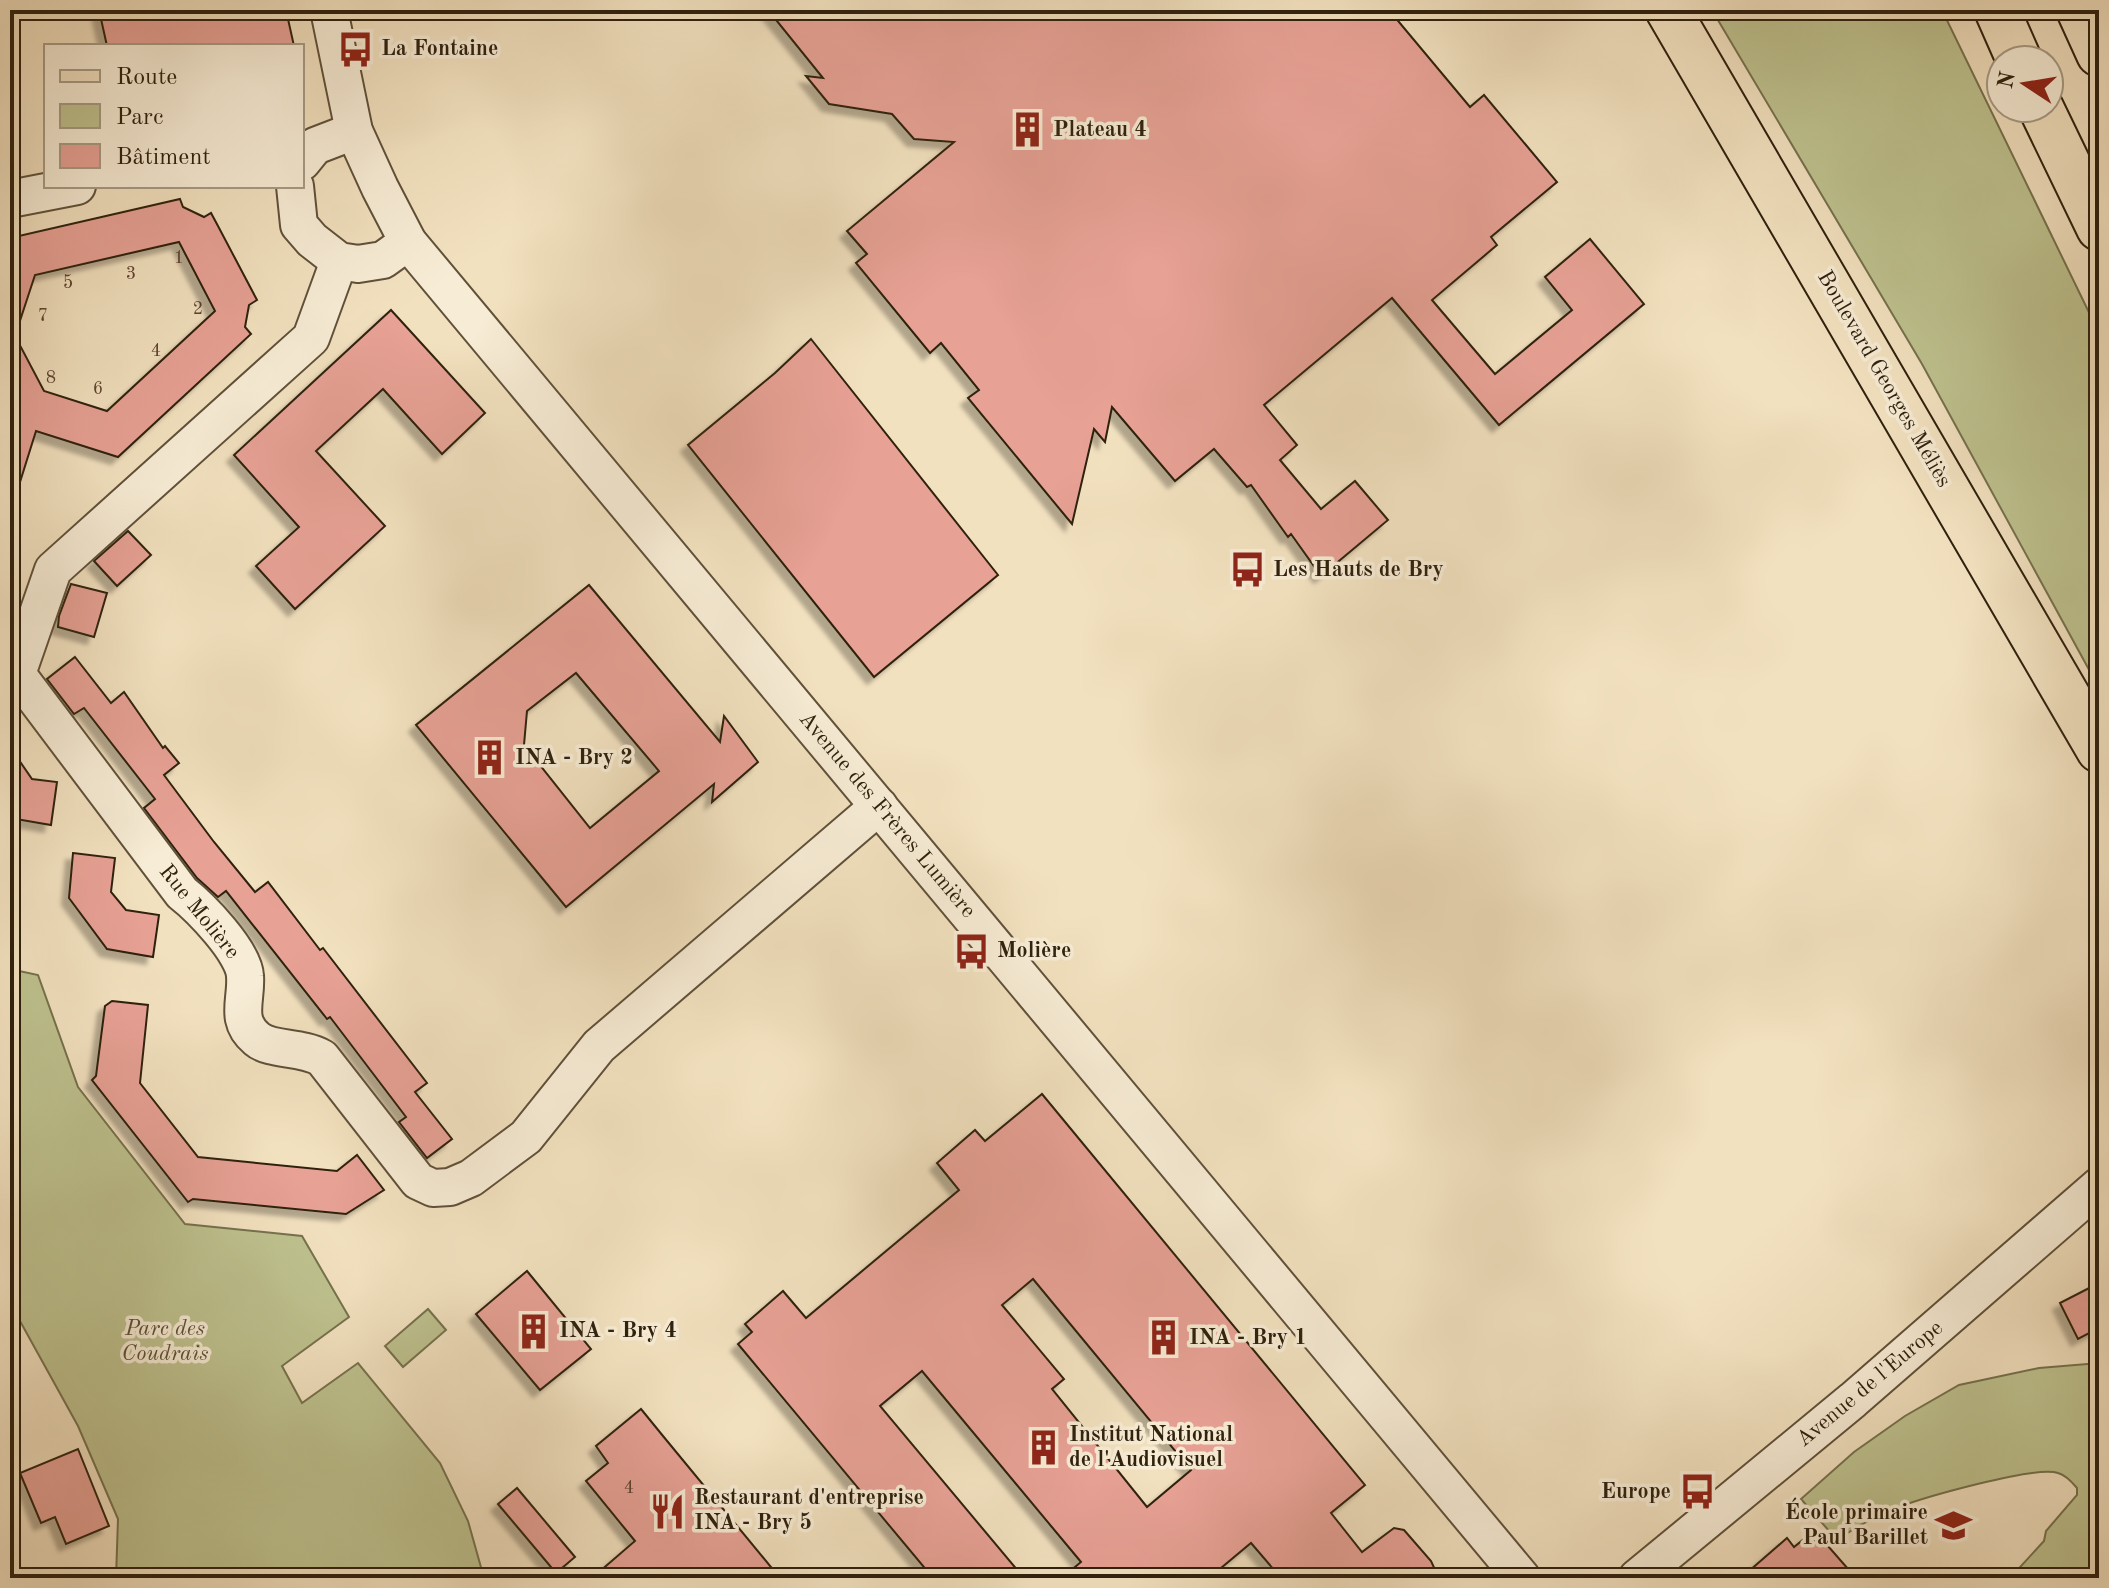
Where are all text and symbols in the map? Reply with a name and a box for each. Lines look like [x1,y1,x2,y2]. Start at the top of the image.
bus stop icon: La Fontaine [336,30,374,68]
place label: La Fontaine [381,38,498,60]
legend [44,44,304,188]
north arrow [1985,44,2065,124]
text: Route [116,66,177,90]
text: N [1995,70,2020,91]
text: Parc [116,106,163,130]
building icon: Plateau 4 [1008,111,1046,149]
place label: Plateau 4 [1053,119,1147,141]
text: Bâtiment [116,146,211,170]
house number: 1 [174,249,184,267]
house number: 3 [126,265,136,283]
street label: Boulevard Georges Méliès [1813,267,1955,491]
house number: 5 [63,274,73,292]
house number: 2 [193,300,203,318]
house number: 7 [38,307,48,325]
house number: 4 [151,342,161,360]
house number: 8 [46,369,56,387]
house number: 6 [93,380,103,398]
bus stop icon: Les Hauts de Bry [1228,551,1266,589]
place label: Les Hauts de Bry [1273,559,1444,581]
street label: Avenue des Frères Lumière [795,708,979,922]
building icon: INA - Bry 2 [470,739,508,777]
place label: INA - Bry 2 [515,747,633,769]
street label: Rue Molière [154,861,244,963]
bus stop icon: Molière [952,932,990,970]
place label: Molière [997,940,1071,962]
building icon: INA - Bry 4 [514,1312,552,1350]
street label: Avenue de l'Europe [1793,1317,1947,1451]
park label: Parc des Coudrais [122,1318,209,1365]
building icon: INA - Bry 1 [1144,1319,1182,1357]
place label: INA - Bry 4 [559,1320,677,1342]
place label: INA - Bry 1 [1189,1327,1307,1349]
place label: Institut National de l'Audiovisuel [1069,1424,1233,1471]
building icon: Institut National de l'Audiovisuel [1024,1429,1062,1467]
bus stop icon: Europe [1678,1473,1716,1511]
house number: 4 [624,1479,634,1497]
place label: Europe [1601,1481,1671,1503]
place label: Restaurant d'entreprise INA - Bry 5 [694,1487,924,1534]
restaurant icon: Restaurant d'entreprise INA - Bry 5 [649,1492,687,1530]
place label: École primaire Paul Barillet [1785,1497,1928,1549]
school or university icon: École primaire Paul Barillet [1935,1507,1973,1545]

